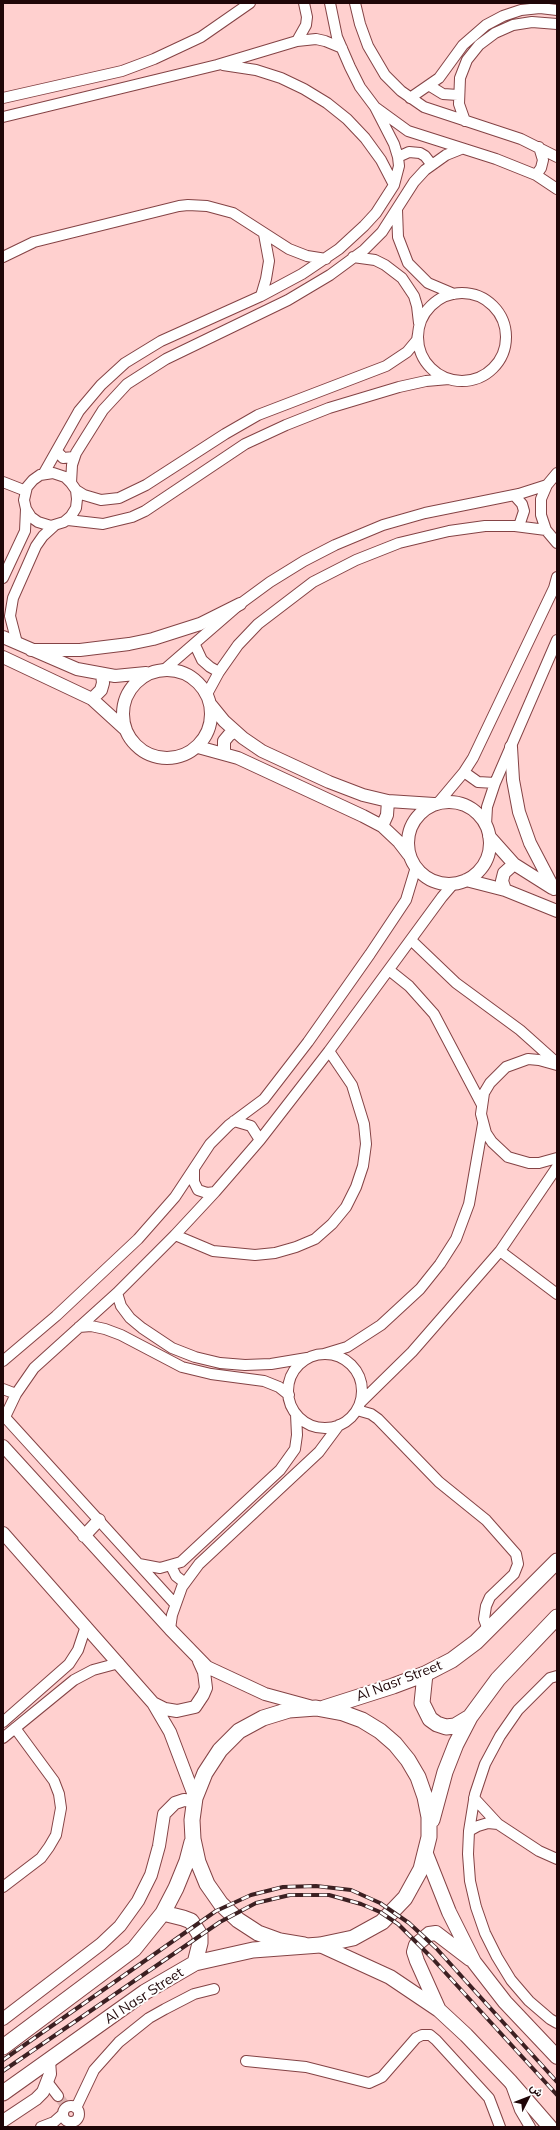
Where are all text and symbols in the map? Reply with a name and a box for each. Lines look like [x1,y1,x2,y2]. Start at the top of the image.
street label: Al Nasr Street [354,1657,444,1705]
street label: Al Nasr Street [101,1964,187,2028]
north arrow [508,2078,548,2118]
text: ش [527,2080,547,2100]

